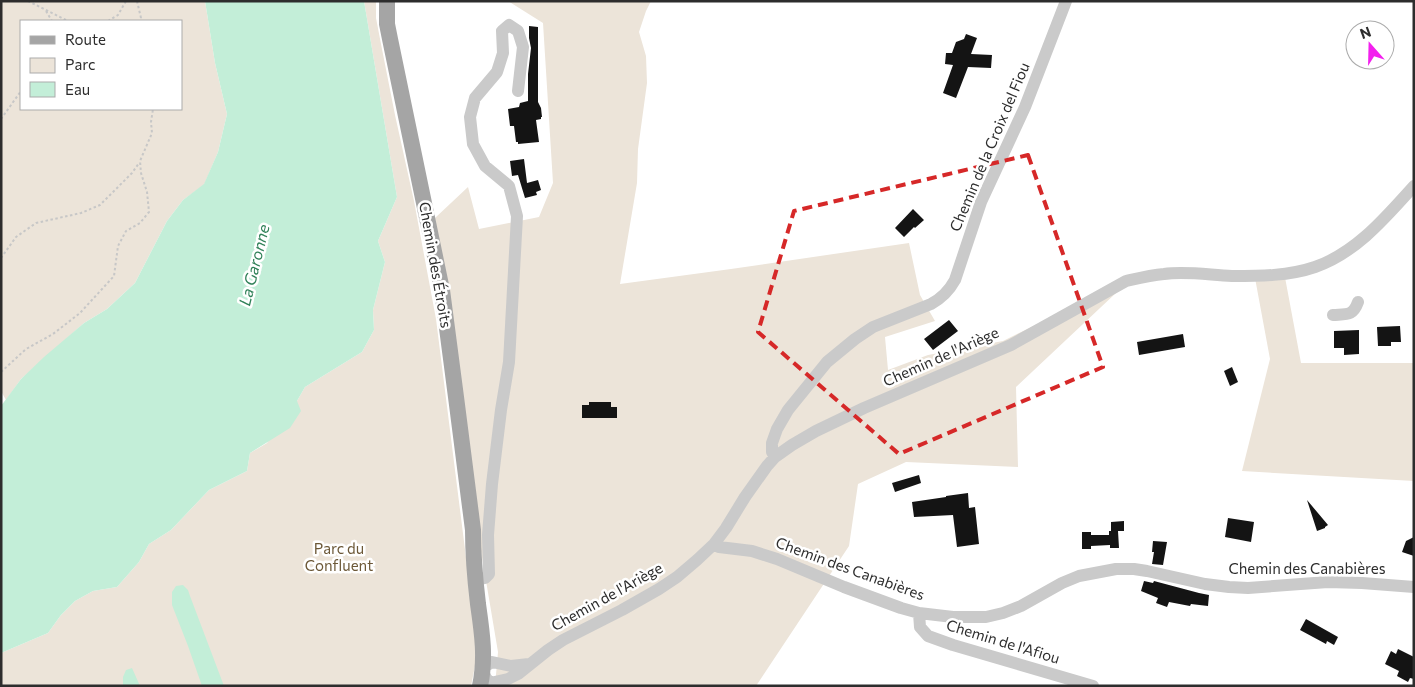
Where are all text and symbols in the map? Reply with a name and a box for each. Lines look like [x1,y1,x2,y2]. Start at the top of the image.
legend [20,20,182,110]
north arrow [1345,20,1395,70]
text: N [1358,23,1373,42]
text: Route [65,30,106,48]
text: Parc [65,55,95,73]
street label: Chemin de la Croix del Fiou [945,59,1033,234]
text: Eau [65,80,90,98]
street label: Chemin des Étroits [416,200,457,330]
water label: La Garonne [234,222,273,308]
street label: Chemin de l'Ariège [880,322,1001,390]
street label: Chemin des Canabières [773,533,927,603]
park label: Parc du Confluent [305,539,373,574]
street label: Chemin de l'Ariège [548,558,665,634]
street label: Chemin des Canabières [1228,559,1386,577]
street label: Chemin de l'Afiou [944,615,1062,667]

